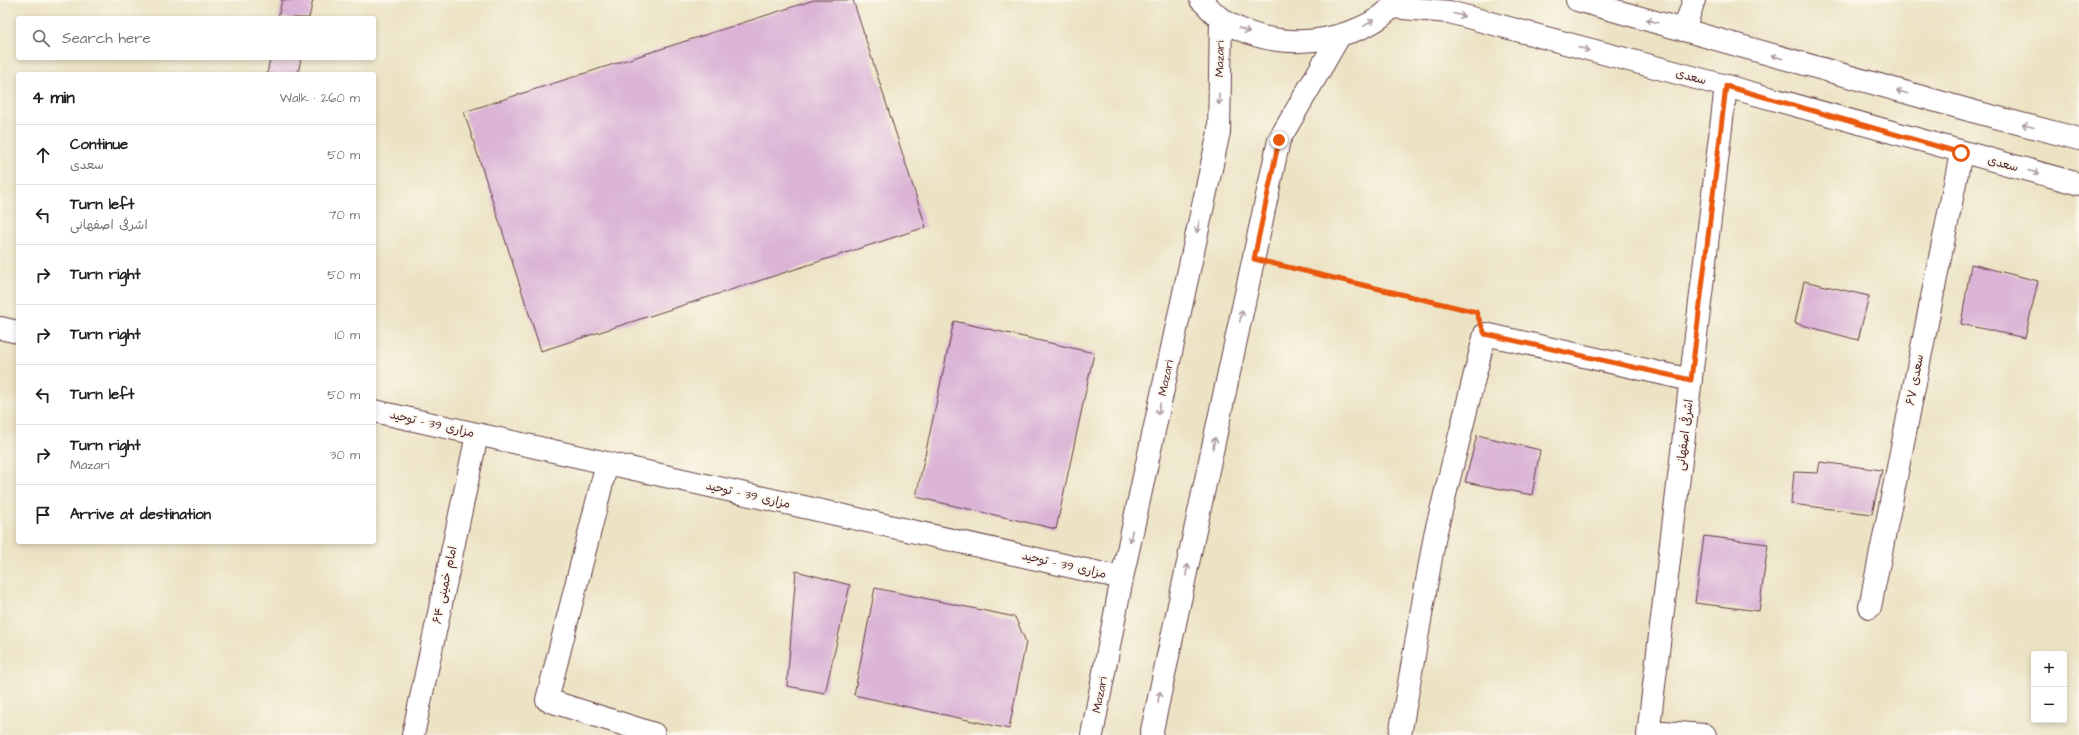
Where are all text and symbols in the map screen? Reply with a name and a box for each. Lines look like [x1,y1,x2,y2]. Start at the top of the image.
one-way arrow [1452,12,1465,19]
search box [16,16,376,60]
one-way arrow [1646,17,1659,24]
one-way arrow [1363,19,1375,27]
icon: search [30,27,52,49]
one-way arrow [1238,27,1250,34]
text: Search here [62,28,151,49]
street label: Mazari [1211,40,1229,77]
one-way arrow [1578,45,1591,53]
one-way arrow [1771,52,1784,60]
street label: سعدی [1674,65,1708,89]
text: 4 min [32,86,75,110]
one-way arrow [1896,88,1909,95]
text: Walk · 260 m [280,89,360,107]
one-way arrow [1216,92,1223,105]
one-way arrow [2021,122,2034,129]
route end [1270,131,1288,149]
text: Continue [70,134,128,155]
icon: ahead [32,144,54,166]
route start [1952,144,1970,162]
text: 50 m [327,146,360,164]
street label: سعدی [1986,152,2020,176]
text: سعدی [70,156,104,174]
one-way arrow [2027,169,2040,176]
text: Turn left [70,194,134,215]
icon: left [32,204,54,226]
text: 70 m [328,206,360,224]
text: اشرفی اصفهانی [70,216,148,234]
one-way arrow [1194,220,1202,233]
icon: right [32,264,54,286]
text: Turn right [70,264,141,285]
text: 50 m [327,266,360,284]
one-way arrow [1238,309,1246,322]
icon: right [32,324,54,346]
text: Turn right [70,324,141,345]
text: 10 m [335,326,360,344]
street label: سعدی ۶۷ [1902,353,1928,407]
street label: Mazari [1154,358,1178,398]
icon: left [32,384,54,406]
text: Turn left [70,384,134,405]
text: 50 m [327,386,360,404]
street label: اشرفی اصفهانی [1672,398,1698,472]
one-way arrow [1154,402,1162,415]
street label: مزاری 39 - توحید [388,406,476,442]
text: Turn right [70,435,141,456]
one-way arrow [1211,437,1219,450]
icon: right [32,444,54,466]
text: 30 m [330,446,360,464]
text: Mazari [70,456,110,474]
street label: مزاری 39 - توحید [704,477,792,513]
icon: arrive [32,504,54,526]
text: Arrive at destination [70,504,211,525]
one-way arrow [1127,529,1135,542]
street label: امام خمینی ۶۴ [428,544,462,625]
street label: مزاری 39 - توحید [1020,547,1108,583]
one-way arrow [1183,564,1191,577]
map controls [2031,651,2067,723]
button: + [2031,651,2067,687]
street label: Mazari [1088,675,1112,715]
button: − [2031,687,2067,723]
one-way arrow [1156,691,1164,704]

